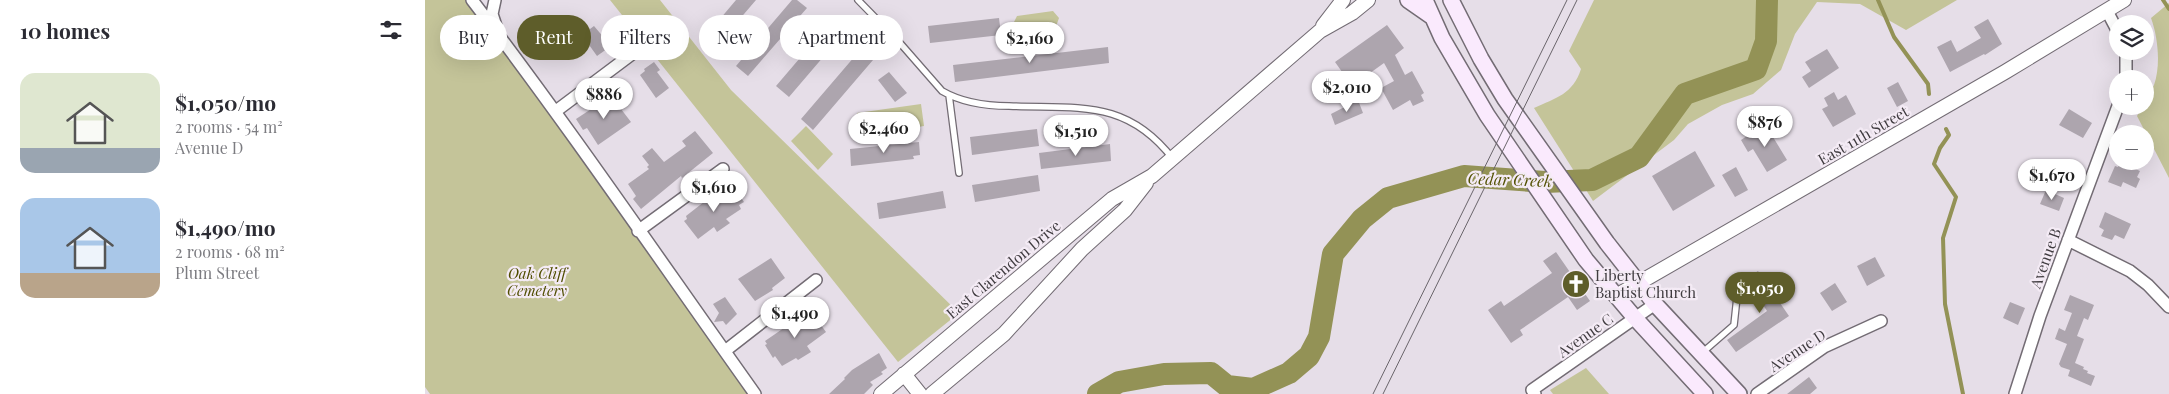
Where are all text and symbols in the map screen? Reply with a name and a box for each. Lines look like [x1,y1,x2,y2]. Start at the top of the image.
chip: Buy [440,15,507,60]
chip: Rent [517,15,591,60]
chip: Filters [601,15,689,60]
chip: New [699,15,770,60]
chip: Apartment [780,15,903,60]
map controls [2109,15,2154,170]
button: layers [2109,15,2154,60]
text: 10 homes [20,16,110,44]
icon: filters [377,16,405,44]
pin: $2,160 [989,22,1071,64]
text: $2,160 [1006,27,1054,48]
pin: $2,010 [1306,70,1388,113]
button: + [2109,70,2154,115]
text: $2,010 [1323,76,1371,97]
pin: $886 [574,78,634,120]
text: $886 [586,83,622,104]
text: $1,050/mo [175,88,276,116]
icon: home [60,93,120,153]
street label: East 11th Street [1814,101,1912,169]
pin: $876 [1735,106,1795,148]
text: $876 [1748,111,1782,132]
pin: $2,460 [843,112,925,154]
pin: $1,510 [1035,114,1117,157]
text: 2 rooms · 54 m² [175,116,283,137]
text: $2,460 [859,117,909,138]
text: $1,510 [1054,120,1098,141]
button: − [2109,125,2154,170]
text: Avenue D [175,137,243,158]
pin: $1,670 [2011,158,2093,201]
text: $1,670 [2029,164,2075,185]
water label: Cedar Creek [1467,167,1553,191]
pin: $1,610 [673,170,755,213]
text: $1,610 [691,176,737,197]
text: $1,490/mo [175,213,276,241]
street label: East Clarendon Drive [942,215,1064,323]
icon: home [60,218,120,278]
street label: Avenue B [2025,225,2065,292]
text: 2 rooms · 68 m² [175,241,285,262]
text: Plum Street [175,262,259,283]
park label: Oak Cliff Cemetery [507,263,569,300]
place label: Liberty Baptist Church [1595,265,1696,302]
church icon: Liberty Baptist Church [1561,269,1591,299]
pin: $1,050 [1719,272,1801,314]
text: $1,050 [1736,277,1784,298]
pin: $1,490 [754,296,836,339]
text: $1,490 [771,302,819,323]
street label: Avenue C [1552,309,1617,362]
street label: Avenue D [1764,324,1829,376]

